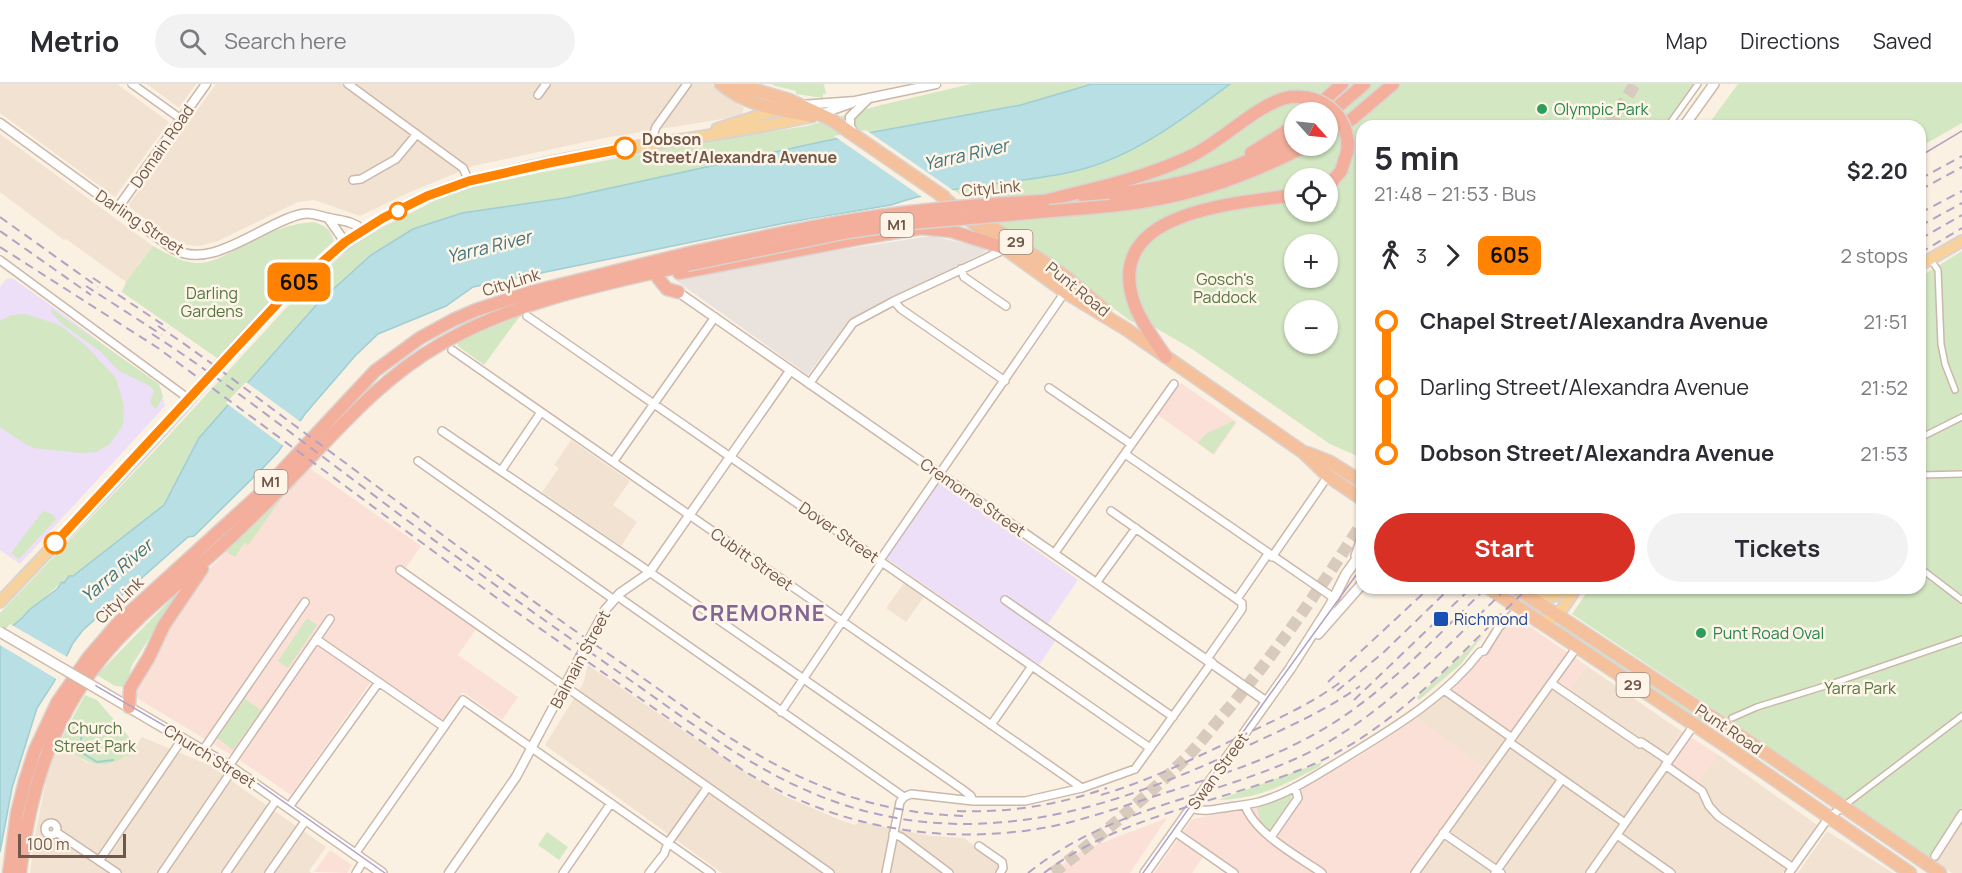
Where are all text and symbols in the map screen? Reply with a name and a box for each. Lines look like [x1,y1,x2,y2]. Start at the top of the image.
search box [155,14,575,68]
text: Metrio [30,22,119,60]
icon: search [176,25,209,58]
text: Search here [224,26,347,56]
text: Map [1666,27,1707,55]
text: Directions [1740,27,1840,55]
text: Saved [1873,27,1932,55]
place label: Olympic Park [1554,98,1650,120]
street label: Domain Road [125,100,199,192]
north arrow [1284,102,1338,156]
map controls [1284,102,1338,354]
marker: Olympic Park [1535,102,1549,116]
place label: Dobson Street/Alexandra Avenue [642,128,837,168]
water label: Yarra River [921,132,1013,175]
text: 5 min [1374,135,1460,180]
marker: Dobson Street/Alexandra Avenue [614,137,636,159]
text: $2.20 [1847,156,1908,186]
button: locate [1284,168,1338,222]
street label: CityLink [961,174,1022,202]
text: 21:48 – 21:53 · Bus [1374,180,1536,207]
street label: Darling Street [92,184,188,260]
unlabelled marker [389,202,407,220]
road number: M1 [880,213,914,237]
water label: Yarra River [444,223,536,268]
road number: 29 [1000,230,1032,254]
button: + [1284,234,1338,288]
icon: walk [1374,239,1407,272]
icon: forward [1436,239,1469,272]
text: 605 [1490,241,1529,269]
text: 3 [1416,242,1427,269]
text: 2 stops [1840,242,1908,269]
street label: Punt Road [1041,256,1115,322]
line badge: 605 [264,262,334,302]
street label: CityLink [480,263,544,301]
text: 605 [279,268,319,296]
park label: Gosch's Paddock [1193,268,1258,308]
park label: Darling Gardens [181,282,243,322]
button: − [1284,300,1338,354]
text: Chapel Street/Alexandra Avenue [1420,306,1768,336]
text: 21:51 [1863,308,1908,335]
text: Darling Street/Alexandra Avenue [1420,372,1749,402]
text: 21:52 [1860,374,1908,401]
text: Dobson Street/Alexandra Avenue [1420,438,1774,468]
text: 21:53 [1860,440,1908,467]
street label: Cremorne Street [916,452,1030,542]
road number: M1 [254,470,288,494]
street label: Dover Street [795,496,883,568]
button: Start [1374,513,1635,582]
button: Tickets [1647,513,1908,582]
street label: Cubitt Street [706,522,798,596]
unlabelled marker [44,532,66,554]
water label: Yarra River [76,532,159,607]
street label: CityLink [90,571,149,628]
district label: CREMORNE [692,598,826,628]
street label: Balmain Street [545,606,615,712]
place label: Richmond [1454,608,1528,630]
marker: Richmond [1432,610,1450,628]
place label: Punt Road Oval [1713,622,1824,644]
marker: Punt Road Oval [1694,626,1708,640]
road number: 29 [1616,673,1650,697]
park label: Yarra Park [1824,677,1897,699]
street label: Punt Road [1691,699,1767,759]
park label: Church Street Park [54,717,137,757]
street label: Church Street [160,719,260,793]
street label: Swan Street [1183,728,1253,814]
scale bar [18,831,126,858]
text: 100 m [27,833,70,855]

